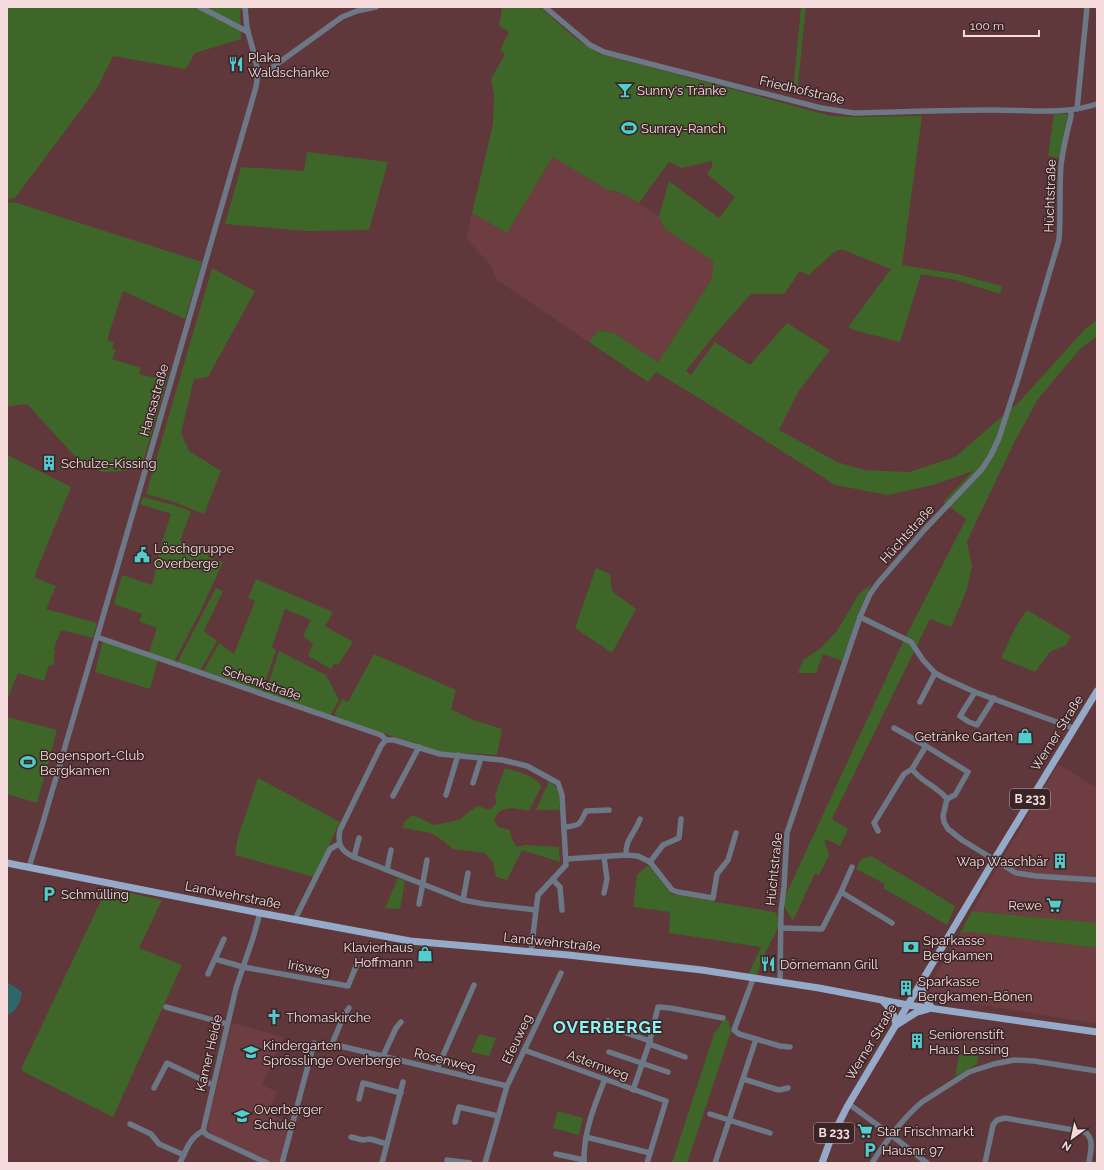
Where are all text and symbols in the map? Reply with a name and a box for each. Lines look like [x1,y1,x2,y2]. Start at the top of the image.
scale bar [964,12,1039,38]
text: 100 m [970,19,1004,33]
place label: Plaka Waldschänke [248,50,330,80]
restaurant icon: Plaka Waldschänke [227,55,245,73]
street label: Friedhofstraße [758,73,846,107]
bar icon: Sunny's Tränke [616,81,634,99]
place label: Sunny's Tränke [637,83,727,98]
sports icon: Sunray-Ranch [620,119,638,137]
place label: Sunray-Ranch [641,121,726,136]
street label: Hüchtstraße [1041,159,1059,233]
street label: Hansastraße [137,362,172,438]
building icon: Schulze-Kissing [40,454,58,472]
place label: Schulze-Kissing [61,456,156,471]
street label: Hüchtstraße [877,501,937,566]
place label: Löschgruppe Overberge [154,541,235,571]
public building icon: Löschgruppe Overberge [133,546,151,564]
street label: Schenkstraße [221,663,303,704]
street label: Werner Straße [1028,692,1086,774]
shop icon: Getränke Garten [1016,727,1034,745]
place label: Getränke Garten [915,729,1013,744]
place label: Bogensport-Club Bergkamen [40,748,144,778]
sports icon: Bogensport-Club Bergkamen [19,753,37,771]
road number: B 233 [1010,789,1050,809]
street label: Hüchtstraße [763,831,785,906]
building icon: Wap Waschbär [1051,852,1069,870]
place label: Wap Waschbär [956,854,1048,869]
street label: Landwehrstraße [184,878,283,912]
parking icon: Schmülling [40,885,58,903]
place label: Schmülling [61,887,129,902]
supermarket icon: Rewe [1045,896,1063,914]
place label: Rewe [1008,898,1042,913]
street label: Landwehrstraße [503,929,602,955]
place label: Sparkasse Bergkamen [923,933,993,963]
bank icon: Sparkasse Bergkamen [902,938,920,956]
place label: Klavierhaus Hoffmann [344,940,413,970]
shop icon: Klavierhaus Hoffmann [416,945,434,963]
restaurant icon: Dörnemann Grill [759,955,777,973]
street label: Irisweg [287,957,331,979]
place label: Dörnemann Grill [780,957,879,972]
place label: Sparkasse Bergkamen-Bönen [918,974,1032,1004]
building icon: Sparkasse Bergkamen-Bönen [897,979,915,997]
street label: Werner Straße [842,1001,900,1083]
church icon: Thomaskirche [265,1008,283,1026]
place label: Thomaskirche [286,1010,371,1025]
street label: Efeuweg [499,1012,535,1066]
street label: Kamer Heide [193,1013,225,1093]
district label: OVERBERGE [553,1017,663,1037]
place label: Seniorenstift Haus Lessing [929,1027,1009,1057]
building icon: Seniorenstift Haus Lessing [908,1032,926,1050]
place label: Kindergarten Sprösslinge Overberge [263,1038,401,1068]
school or university icon: Kindergarten Sprösslinge Overberge [242,1043,260,1061]
street label: Rosenweg [412,1045,478,1075]
street label: Asternweg [565,1047,631,1083]
place label: Overberger Schule [254,1102,323,1132]
school or university icon: Overberger Schule [233,1107,251,1125]
north arrow [1052,1118,1092,1158]
supermarket icon: Star Frischmarkt [856,1122,874,1140]
road number: B 233 [814,1123,854,1143]
place label: Star Frischmarkt [877,1124,975,1139]
text: N [1060,1138,1074,1154]
parking icon: Hausnr. 97 [861,1141,879,1159]
place label: Hausnr. 97 [882,1143,944,1158]

